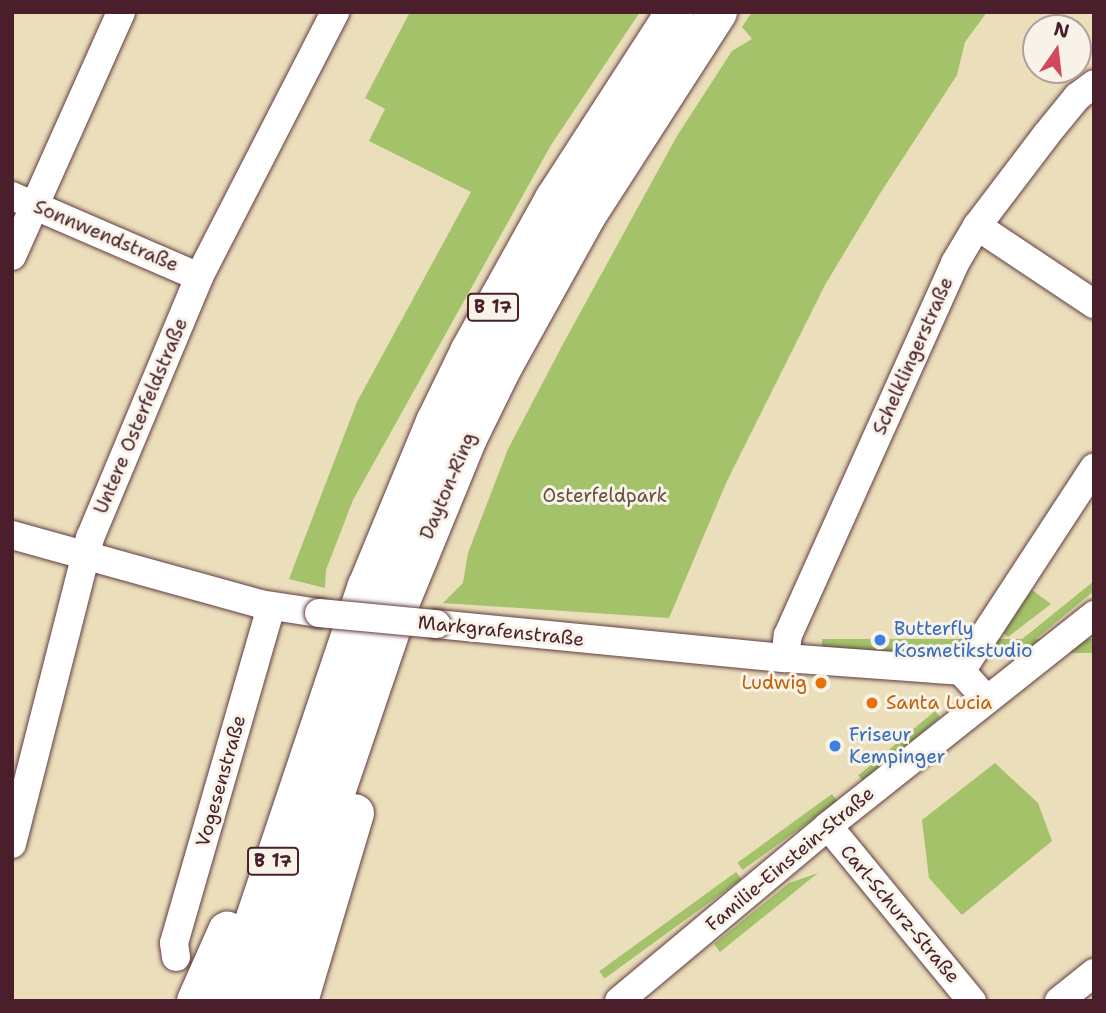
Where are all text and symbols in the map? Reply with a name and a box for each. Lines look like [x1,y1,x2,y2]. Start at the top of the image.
north arrow [1022,14,1092,84]
text: N [1051,16,1072,44]
street label: Sonnwendstraße [30,195,182,277]
street label: Schelklingerstraße [868,274,958,438]
road number: B 17 [467,292,519,321]
street label: Untere Osterfeldstraße [89,315,193,517]
street label: Dayton-Ring [415,429,481,543]
park label: Osterfeldpark [543,485,667,507]
street label: Markgrafenstraße [417,611,585,651]
place label: Butterfly Kosmetikstudio [894,618,1033,662]
marker: Butterfly Kosmetikstudio [872,632,888,648]
place label: Ludwig [741,672,807,694]
marker: Ludwig [813,675,829,691]
place label: Santa Lucia [886,692,992,714]
marker: Santa Lucia [864,695,880,711]
street label: Vogesenstraße [191,712,251,850]
place label: Friseur Kempinger [849,724,945,768]
marker: Friseur Kempinger [827,738,843,754]
street label: Familie-Einstein-Straße [701,782,879,936]
street label: Carl-Schurz-Straße [836,840,964,988]
road number: B 17 [247,846,299,876]

